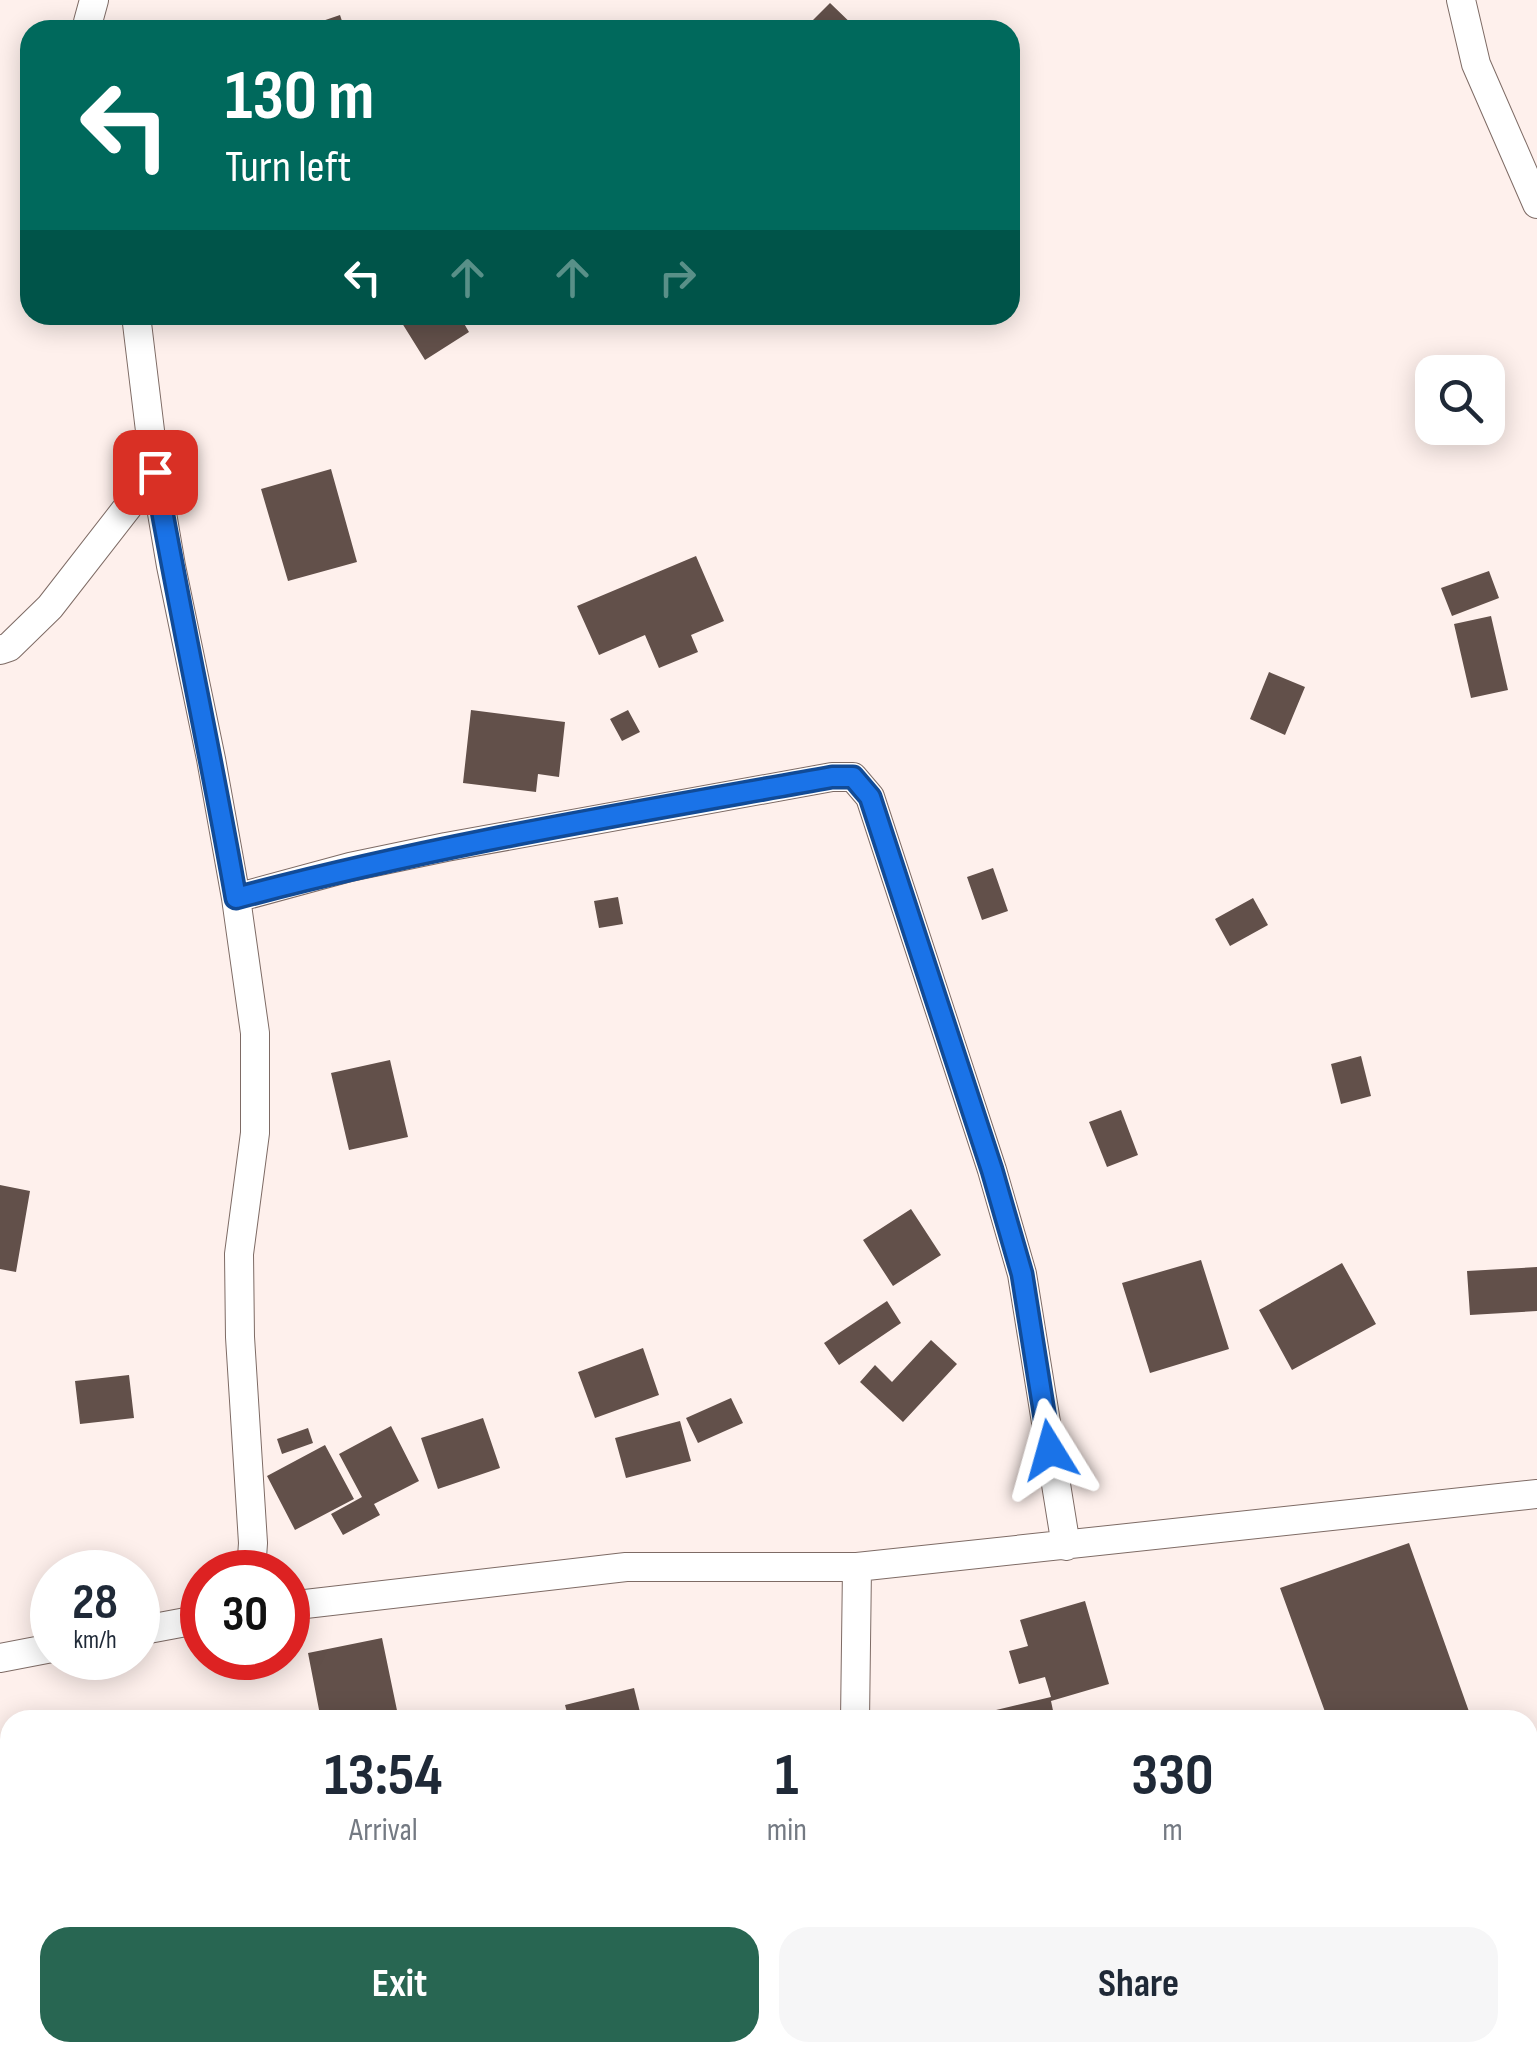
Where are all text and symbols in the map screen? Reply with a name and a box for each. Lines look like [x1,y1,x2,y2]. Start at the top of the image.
text: 130 m [225,55,374,139]
icon: left [60,60,190,190]
text: Turn left [225,140,351,195]
icon: left [335,250,390,305]
icon: ahead [440,250,495,305]
icon: ahead [545,250,600,305]
icon: right [650,250,705,305]
map controls [1415,355,1505,445]
button: search [1415,355,1505,445]
pin [113,430,198,515]
icon: arrive [128,445,183,500]
position arrow [998,1398,1102,1502]
speed limit sign: 30 [180,1550,310,1680]
text: 28 [72,1573,118,1633]
text: km/h [73,1625,117,1656]
text: 13:54 [324,1740,442,1812]
text: 1 [775,1740,799,1812]
text: 330 [1131,1740,1214,1812]
text: Arrival [349,1811,418,1850]
text: min [767,1811,807,1850]
text: m [1162,1811,1183,1850]
button: Exit [40,1927,759,2042]
button: Share [779,1927,1498,2042]

